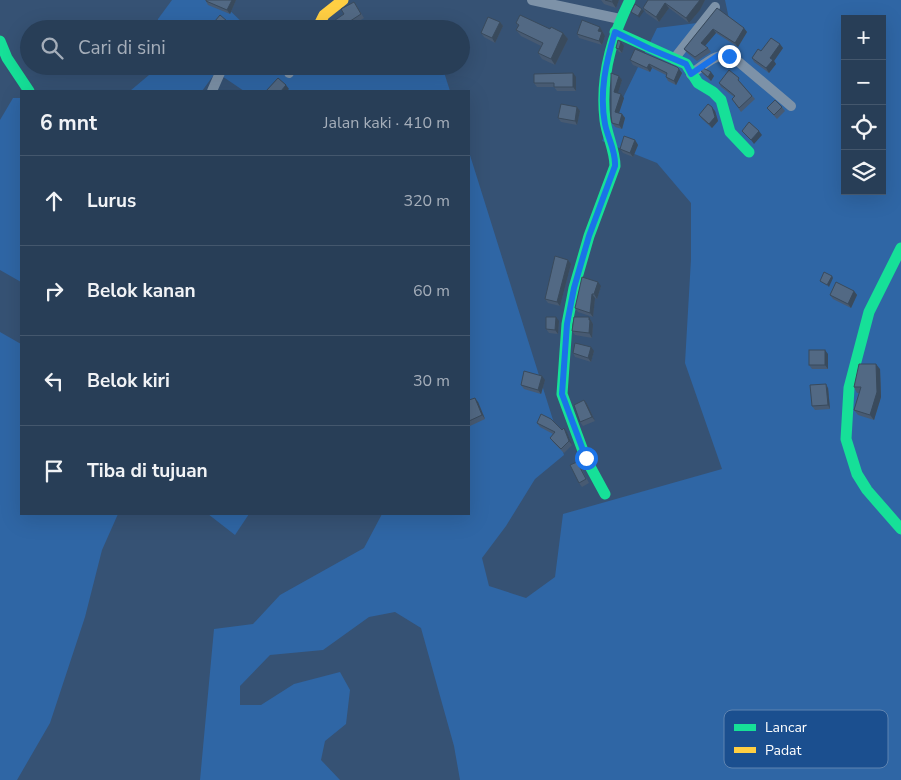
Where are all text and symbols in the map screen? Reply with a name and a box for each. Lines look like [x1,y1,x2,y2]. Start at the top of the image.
map controls [841,15,886,195]
button: + [841,15,886,60]
search box [20,20,470,75]
icon: search [38,34,66,62]
text: Cari di sini [78,35,166,61]
route end [718,45,741,68]
button: − [841,60,886,105]
button: locate [841,105,886,150]
text: 6 mnt [40,109,97,137]
text: Jalan kaki · 410 m [323,112,450,134]
button: layers [841,150,886,195]
icon: ahead [40,187,68,215]
text: Lurus [87,188,136,214]
text: 320 m [403,190,450,212]
icon: right [40,277,68,305]
text: Belok kanan [87,278,196,304]
text: 60 m [413,280,450,302]
icon: left [40,367,68,395]
text: Belok kiri [87,368,170,394]
text: 30 m [413,370,450,392]
route start [575,447,598,470]
icon: arrive [40,457,68,485]
text: Tiba di tujuan [87,458,208,484]
legend [724,710,888,768]
text: Lancar [765,718,807,737]
text: Padat [765,741,802,760]

